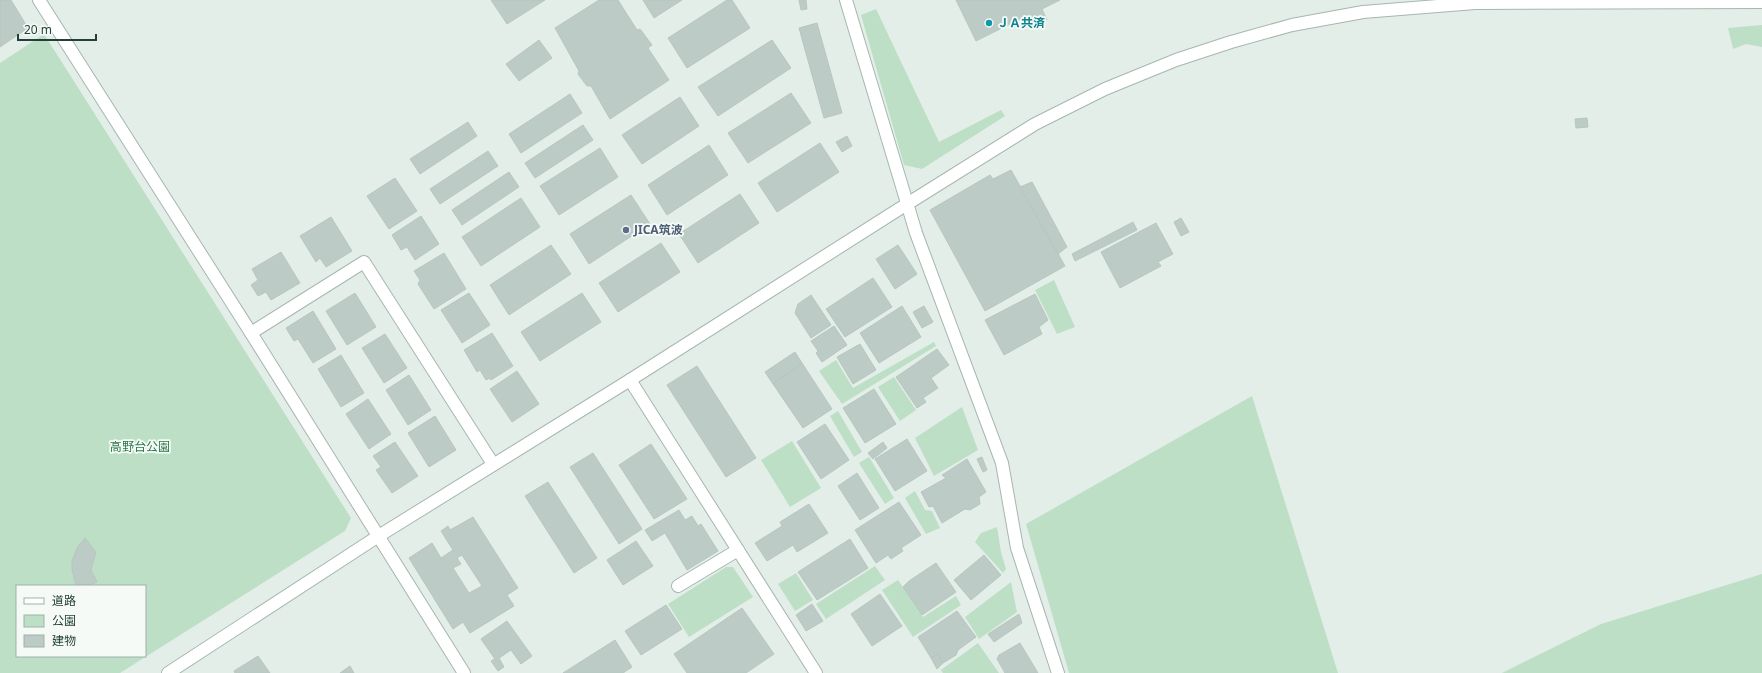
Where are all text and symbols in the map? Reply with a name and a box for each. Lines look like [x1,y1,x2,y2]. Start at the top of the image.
place label: ＪＡ共済 [997,14,1045,31]
scale bar [18,16,96,42]
marker: ＪＡ共済 [984,18,994,28]
text: 20 m [24,21,52,38]
place label: JICA筑波 [633,221,683,238]
marker: JICA筑波 [621,225,631,235]
park label: 高野台公園 [110,438,170,455]
legend [16,585,146,657]
text: 道路 [52,592,76,609]
text: 公園 [52,612,76,629]
text: 建物 [52,632,76,649]

